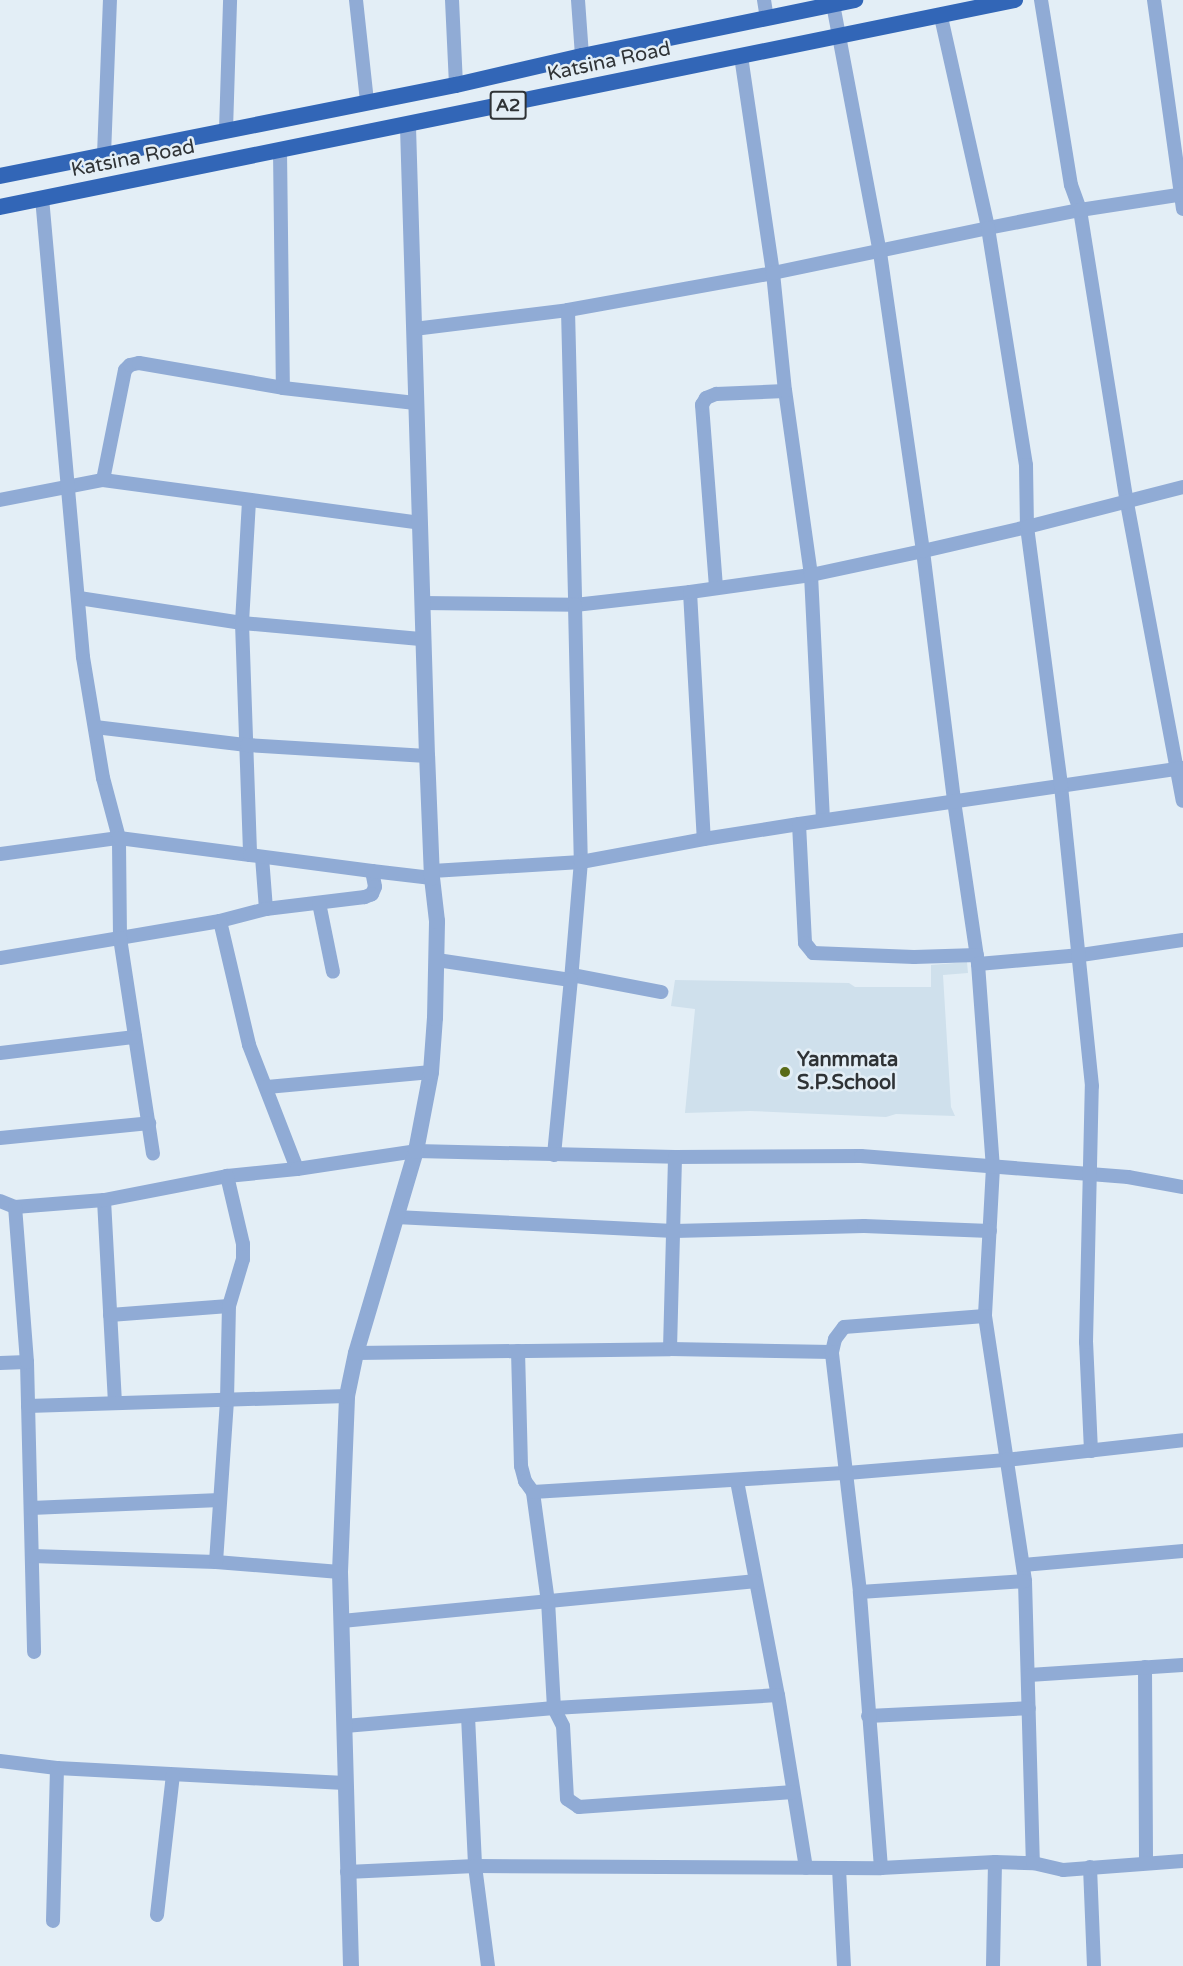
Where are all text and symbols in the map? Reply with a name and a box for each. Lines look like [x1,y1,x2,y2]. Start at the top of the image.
street label: Katsina Road [545,37,673,87]
road number: A2 [488,90,528,120]
street label: Katsina Road [69,135,197,183]
place label: Yanmmata S.P.School [797,1048,898,1095]
marker: Yanmmata S.P.School [778,1065,792,1079]

